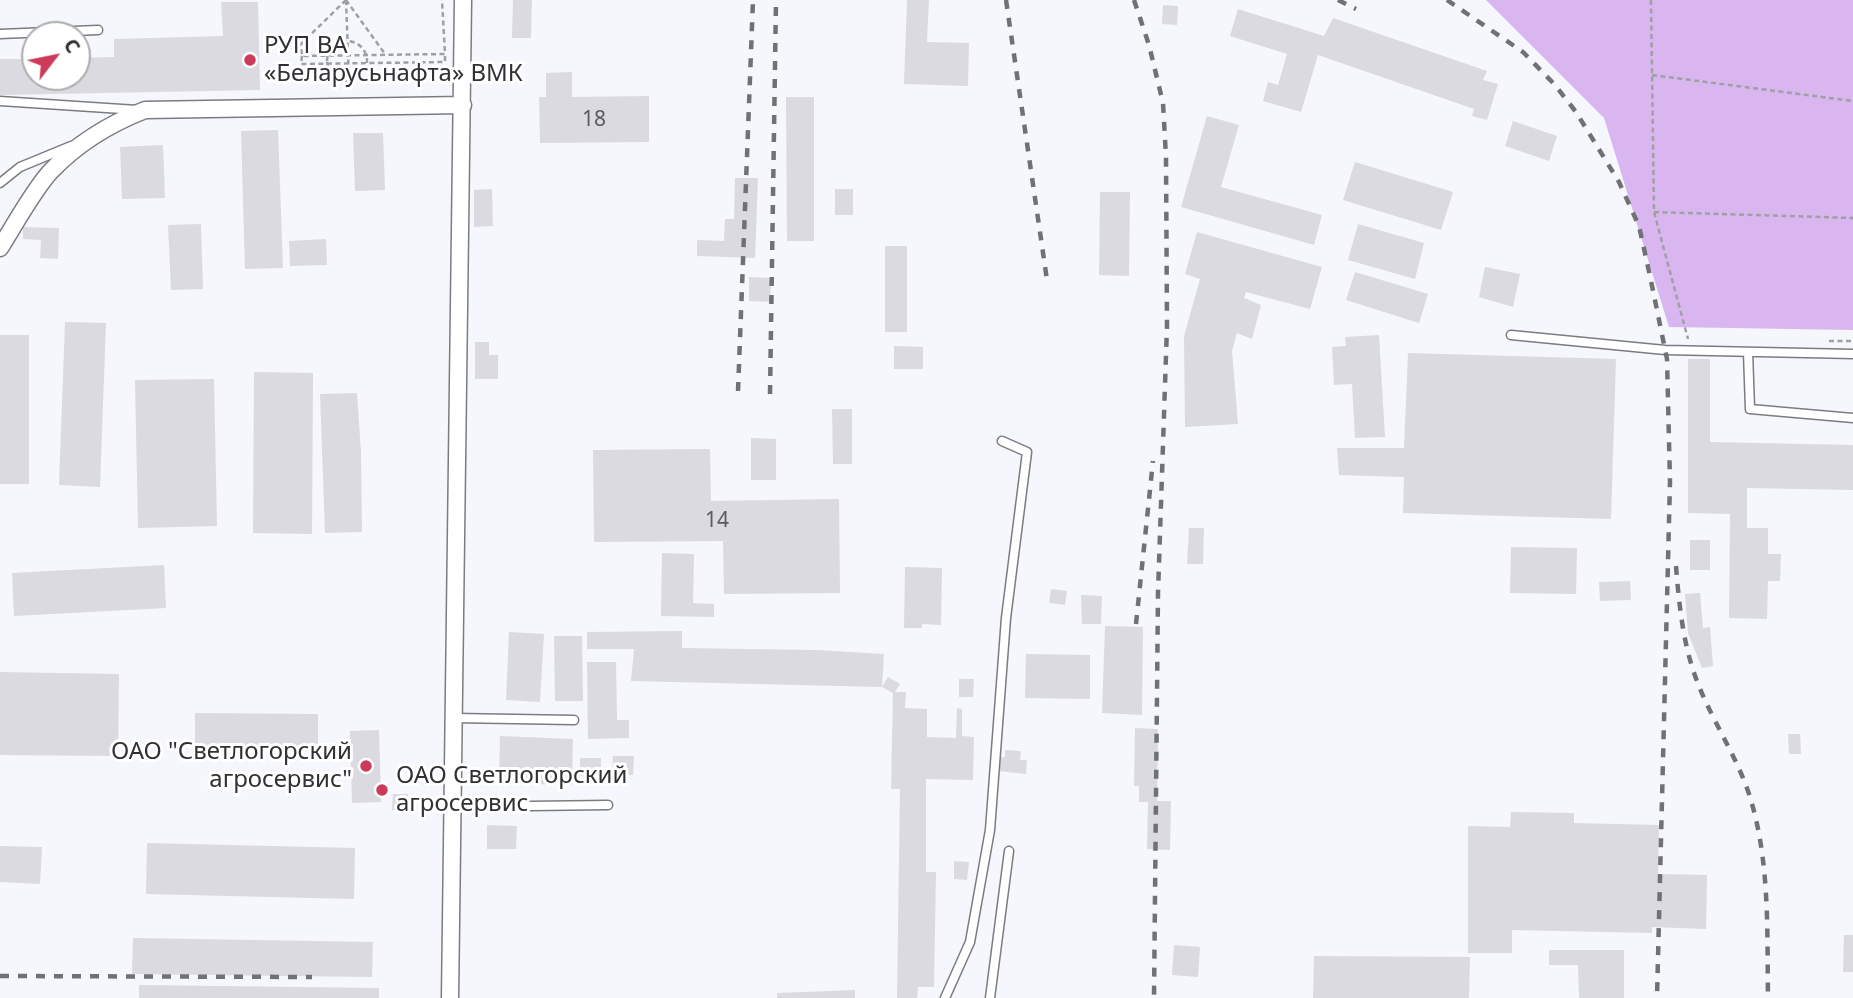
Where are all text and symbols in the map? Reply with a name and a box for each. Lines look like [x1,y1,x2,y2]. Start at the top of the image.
north arrow [21,21,91,91]
place label: РУП ВА «Беларусьнафта» ВМК [264,32,523,88]
text: С [58,34,86,58]
marker: РУП ВА «Беларусьнафта» ВМК [242,52,258,68]
house number: 18 [582,107,606,133]
house number: 14 [705,508,729,534]
place label: ОАО "Светлогорский агросервис" [111,738,352,794]
marker: ОАО "Светлогорский агросервис" [358,758,374,774]
place label: ОАО Светлогорский агросервис [396,762,627,818]
marker: ОАО Светлогорский агросервис [374,782,390,798]

